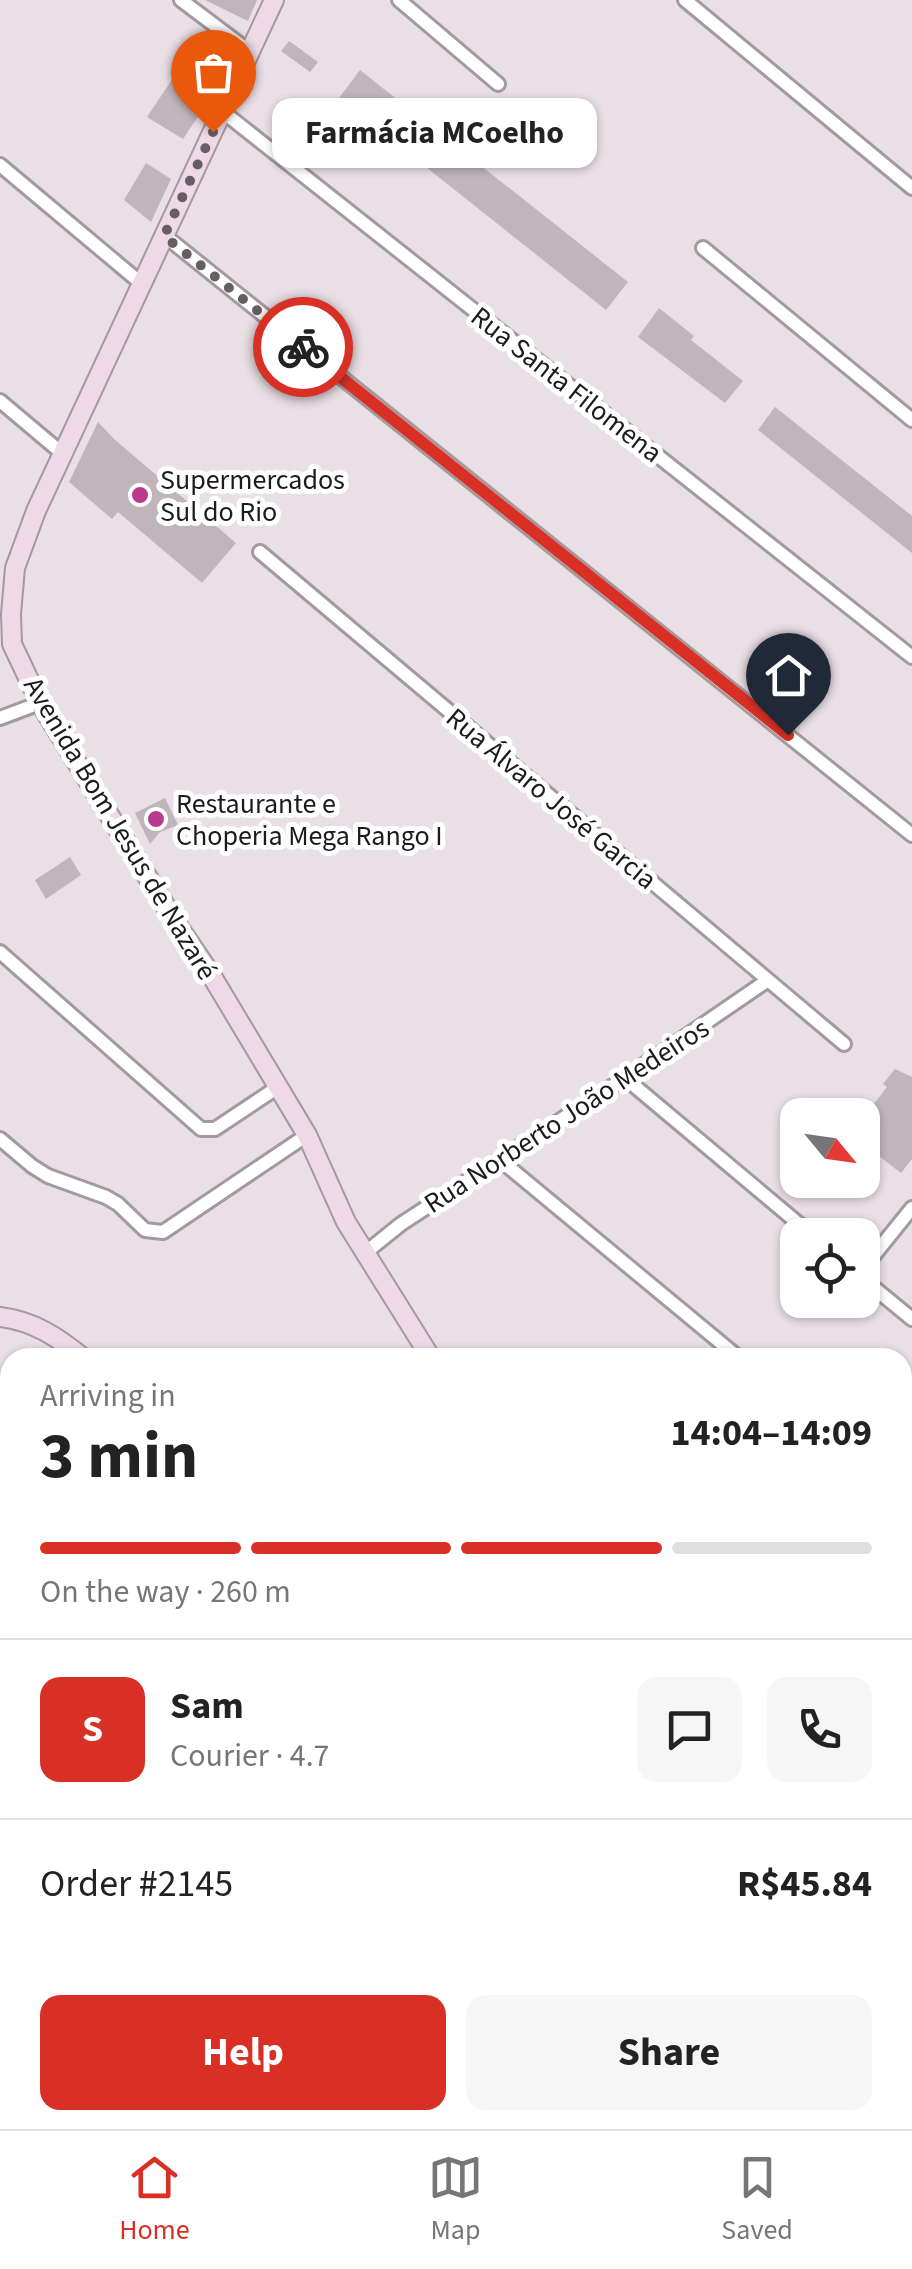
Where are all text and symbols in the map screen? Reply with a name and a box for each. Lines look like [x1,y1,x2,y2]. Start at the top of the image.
pin [171,30,256,133]
icon: bag [186,45,241,100]
callout: Farmácia MCoelho [273,97,598,167]
text: Farmácia MCoelho [305,110,564,156]
courier [253,297,353,397]
street label: Rua Santa Filomena [462,297,671,472]
icon: bike [276,320,331,375]
place label: Supermercados Sul do Rio [160,460,345,532]
marker: Supermercados Sul do Rio [129,484,151,506]
pin [746,633,831,736]
icon: home [761,648,816,703]
street label: Avenida Bom Jesus de Nazaré [14,669,227,988]
street label: Rua Álvaro José Garcia [437,698,665,899]
place label: Restaurante e Choperia Mega Rango I [176,784,443,856]
marker: Restaurante e Choperia Mega Rango I [145,808,167,830]
street label: Rua Norberto João Medeiros [416,1008,717,1223]
north arrow [780,1098,880,1198]
map controls [780,1098,880,1318]
button: locate [780,1218,880,1318]
text: Arriving in [40,1373,176,1419]
text: 14:04–14:09 [670,1406,872,1460]
text: 3 min [40,1410,198,1503]
text: On the way · 260 m [40,1569,291,1615]
button: chat [637,1677,742,1782]
button: phone [767,1677,872,1782]
text: Sam [170,1679,244,1733]
text: S [82,1702,103,1756]
text: Courier · 4.7 [170,1733,330,1779]
text: Order #2145 [40,1857,233,1911]
text: R$45.84 [737,1857,872,1911]
button: Help [40,1995,446,2110]
button: Share [466,1995,872,2110]
tab: Home [119,2150,190,2250]
tab: Map [428,2150,483,2250]
tab: Saved [721,2150,793,2250]

